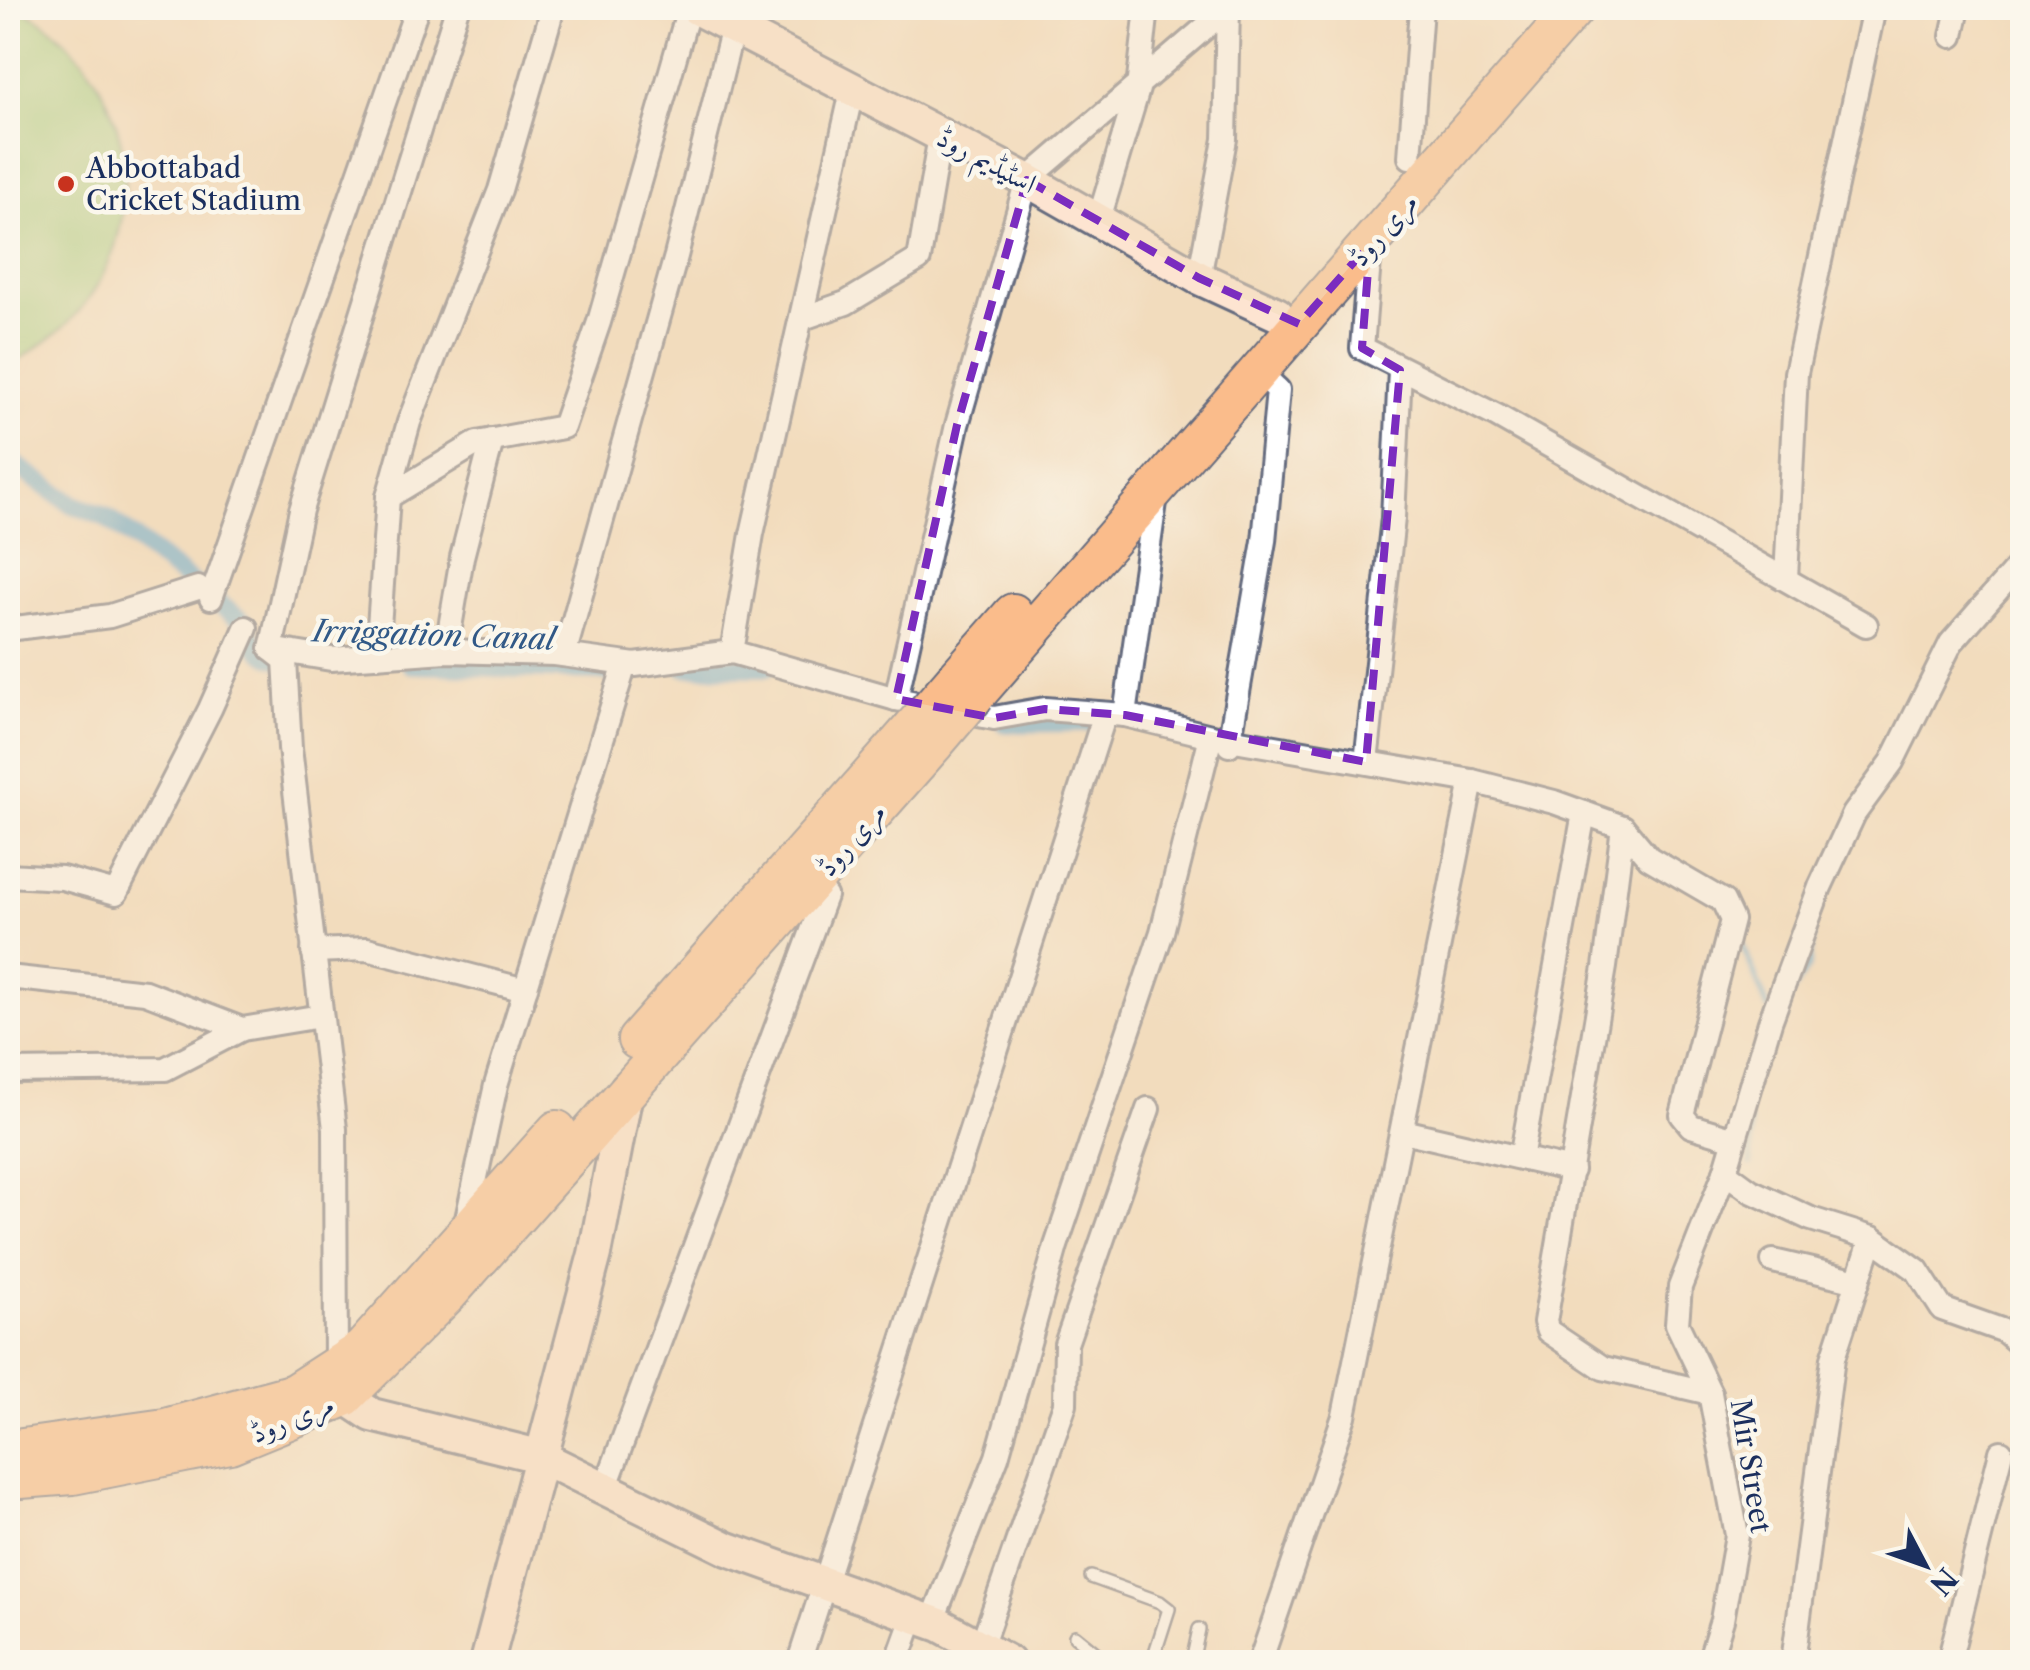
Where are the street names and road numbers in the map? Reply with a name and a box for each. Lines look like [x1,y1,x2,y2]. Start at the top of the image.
street label: اسٹیڈیم روڈ [928,120,1043,207]
street label: مری روڈ [1342,185,1427,275]
street label: مری روڈ [810,795,895,885]
street label: مری روڈ [245,1386,340,1453]
street label: Mir Street [1724,1397,1778,1535]

